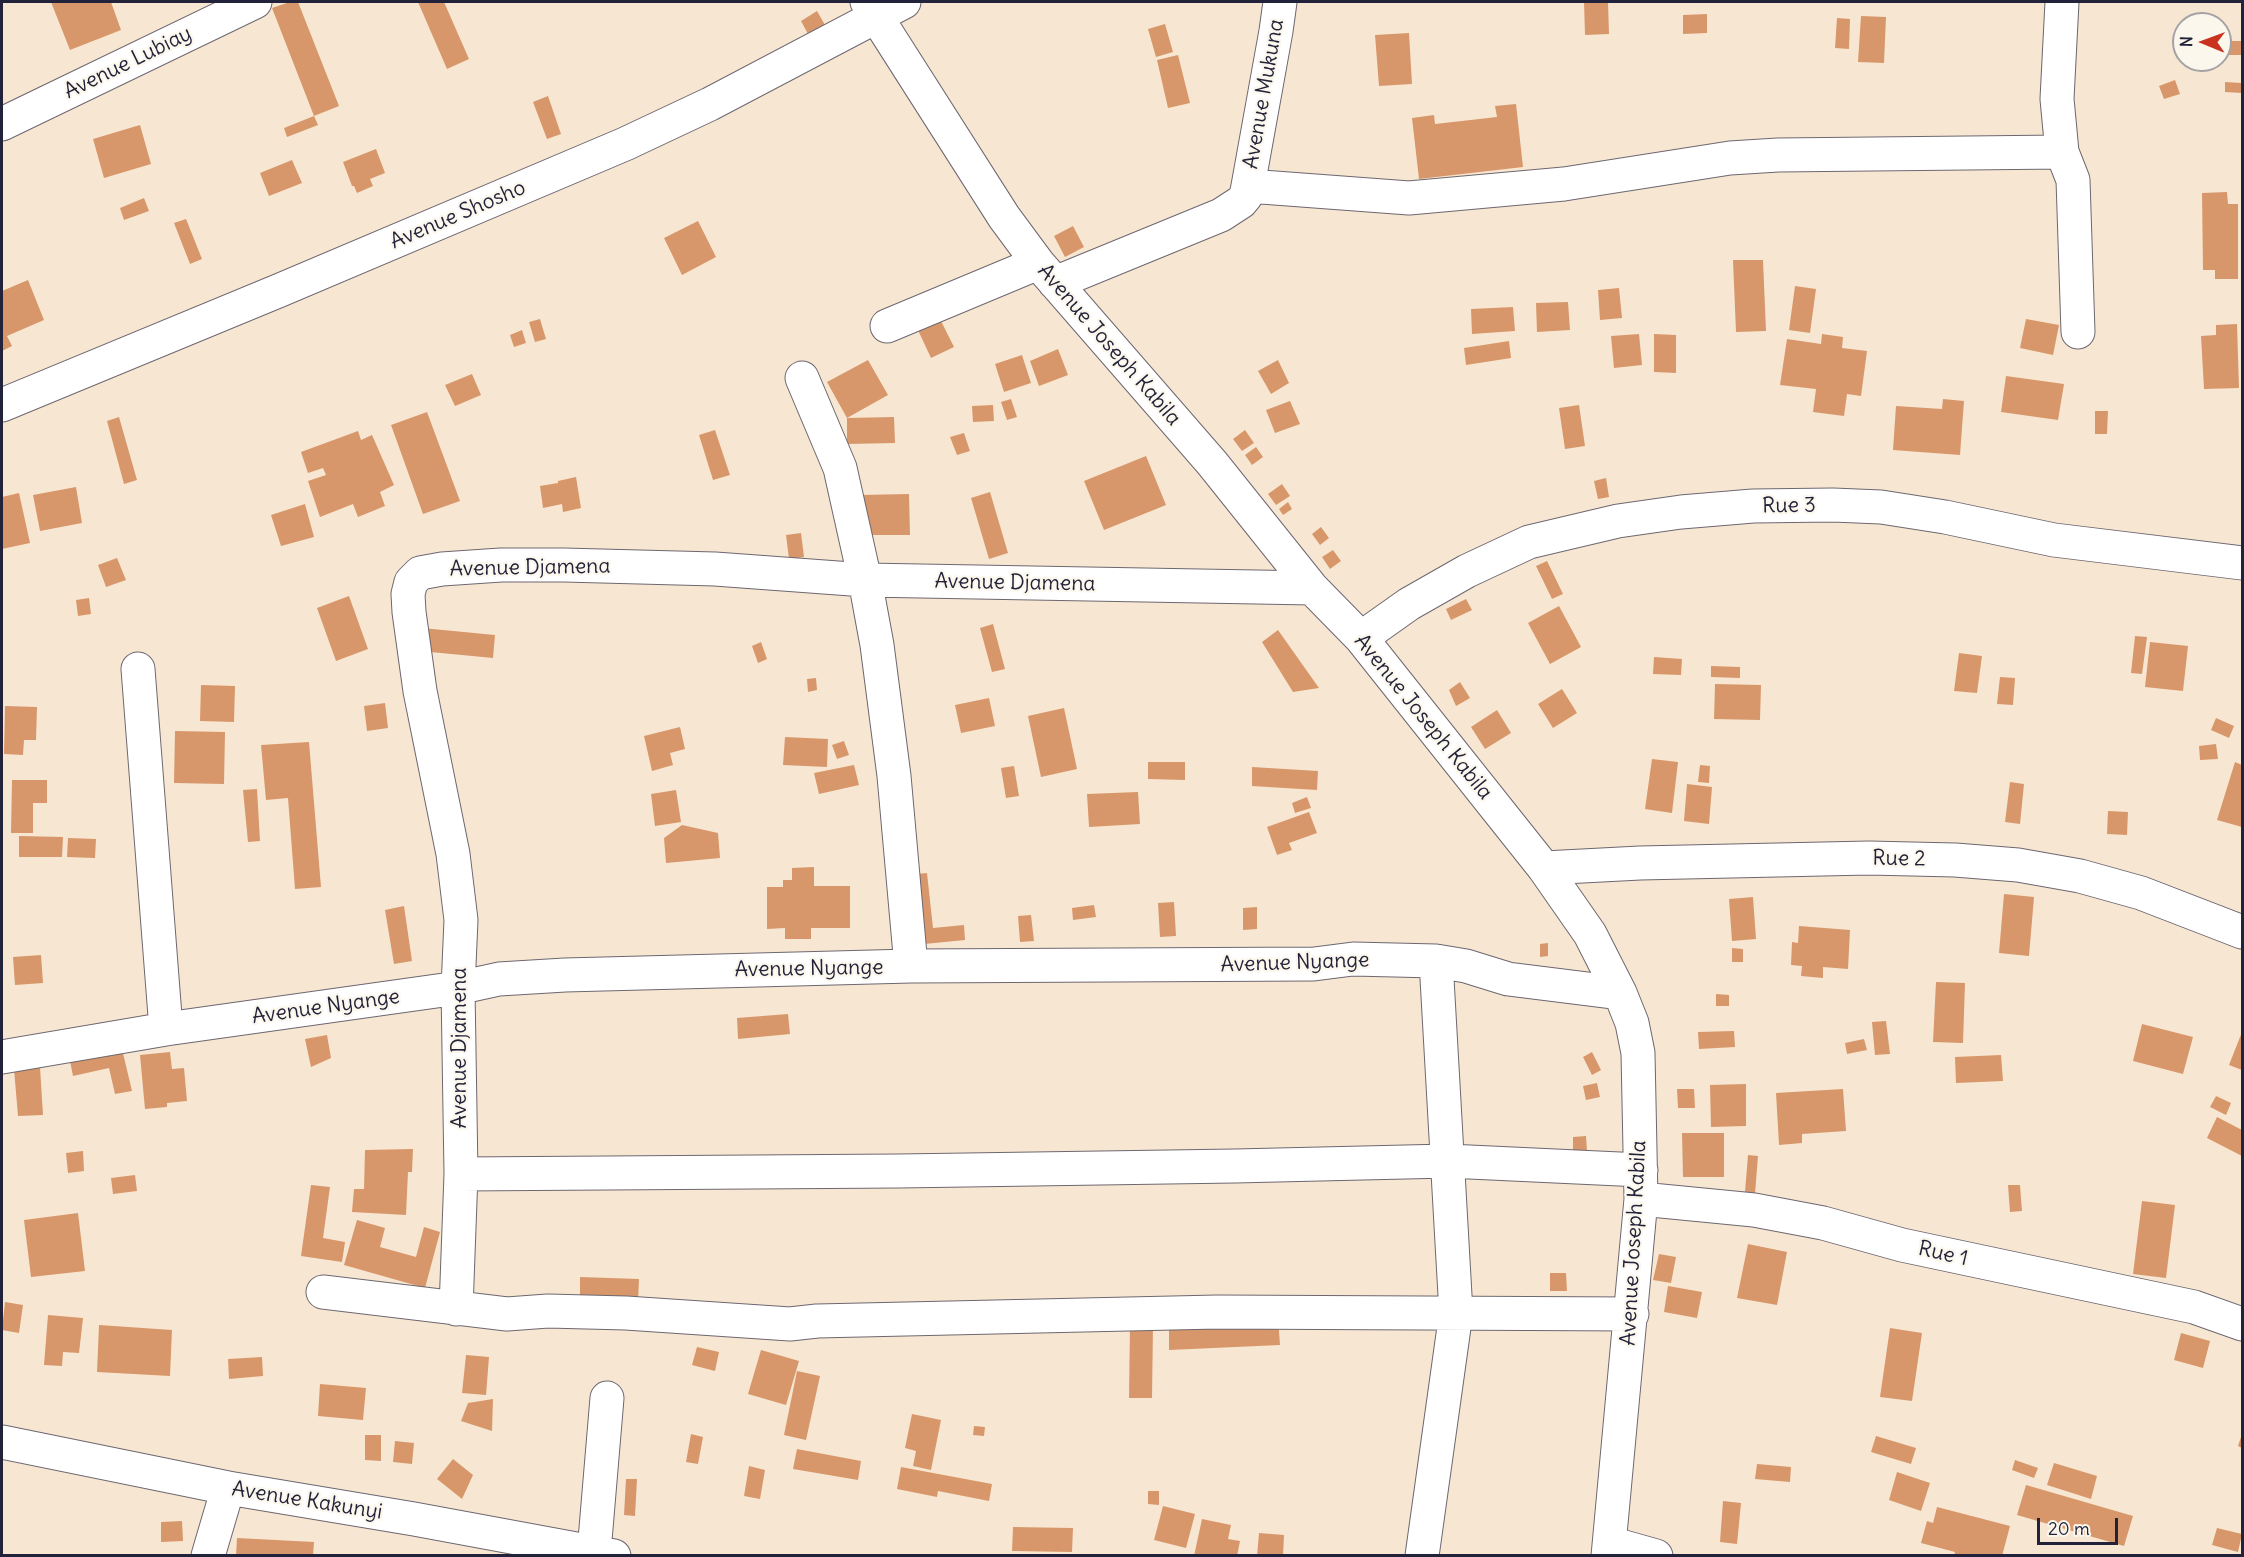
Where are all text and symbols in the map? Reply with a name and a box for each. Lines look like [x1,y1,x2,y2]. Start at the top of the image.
north arrow [2172,12,2232,72]
street label: Avenue Mukuna [1238,17,1290,171]
street label: Avenue Lubiay [60,21,196,105]
text: N [2176,36,2196,47]
street label: Avenue Shosho [387,175,529,255]
street label: Avenue Joseph Kabila [1032,259,1186,431]
street label: Rue 3 [1762,493,1816,519]
street label: Avenue Djamena [449,554,611,582]
street label: Avenue Djamena [934,569,1096,597]
street label: Avenue Joseph Kabila [1349,629,1497,805]
street label: Rue 2 [1872,846,1926,872]
street label: Avenue Nyange [1220,948,1370,978]
street label: Avenue Nyange [734,955,884,983]
street label: Avenue Djamena [447,968,473,1128]
street label: Avenue Nyange [251,984,401,1030]
street label: Avenue Joseph Kabila [1616,1140,1652,1346]
street label: Rue 1 [1916,1236,1970,1272]
street label: Avenue Kakunyi [230,1477,384,1525]
scale bar [2040,1506,2121,1544]
text: 20 m [2048,1517,2090,1540]

